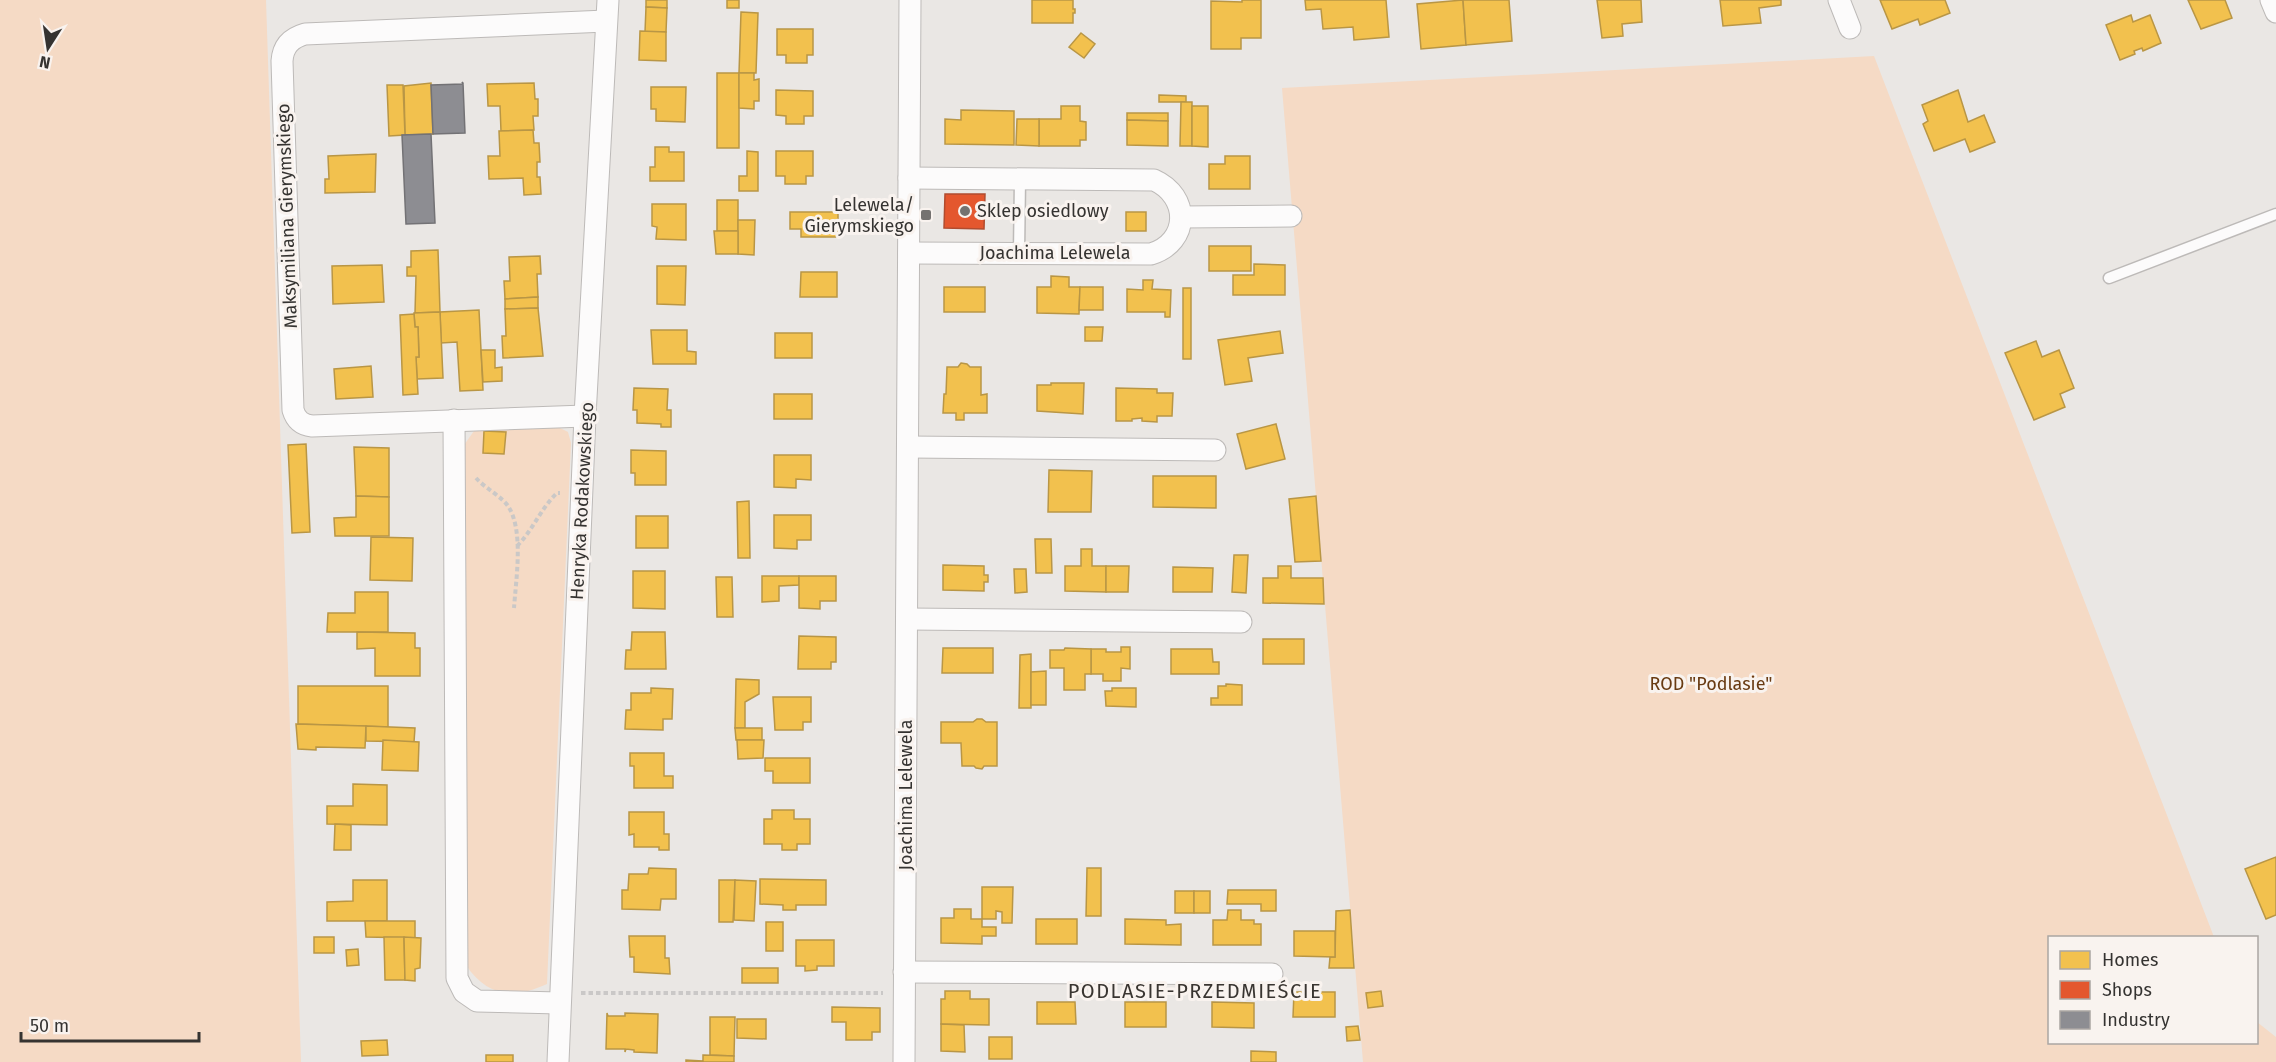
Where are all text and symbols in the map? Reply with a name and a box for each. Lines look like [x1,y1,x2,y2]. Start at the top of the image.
north arrow [18,18,78,78]
text: N [38,52,52,73]
street label: Maksymiliana Gierymskiego [272,103,302,329]
place label: Lelewela/ Gierymskiego [804,194,914,237]
place label: Sklep osiedlowy [977,200,1109,222]
marker: Sklep osiedlowy [958,204,972,218]
marker: Lelewela/ Gierymskiego [919,208,933,222]
street label: Joachima Lelewela [980,242,1130,264]
street label: Henryka Rodakowskiego [566,401,598,601]
park label: ROD "Podlasie" [1649,673,1773,695]
street label: Joachima Lelewela [895,720,917,870]
legend [2048,936,2258,1044]
text: Homes [2102,949,2158,971]
district label: PODLASIE-PRZEDMIEŚCIE [1068,979,1322,1003]
text: Shops [2102,979,2152,1001]
scale bar [21,1005,200,1043]
text: Industry [2102,1009,2170,1031]
text: 50 m [30,1015,69,1037]

